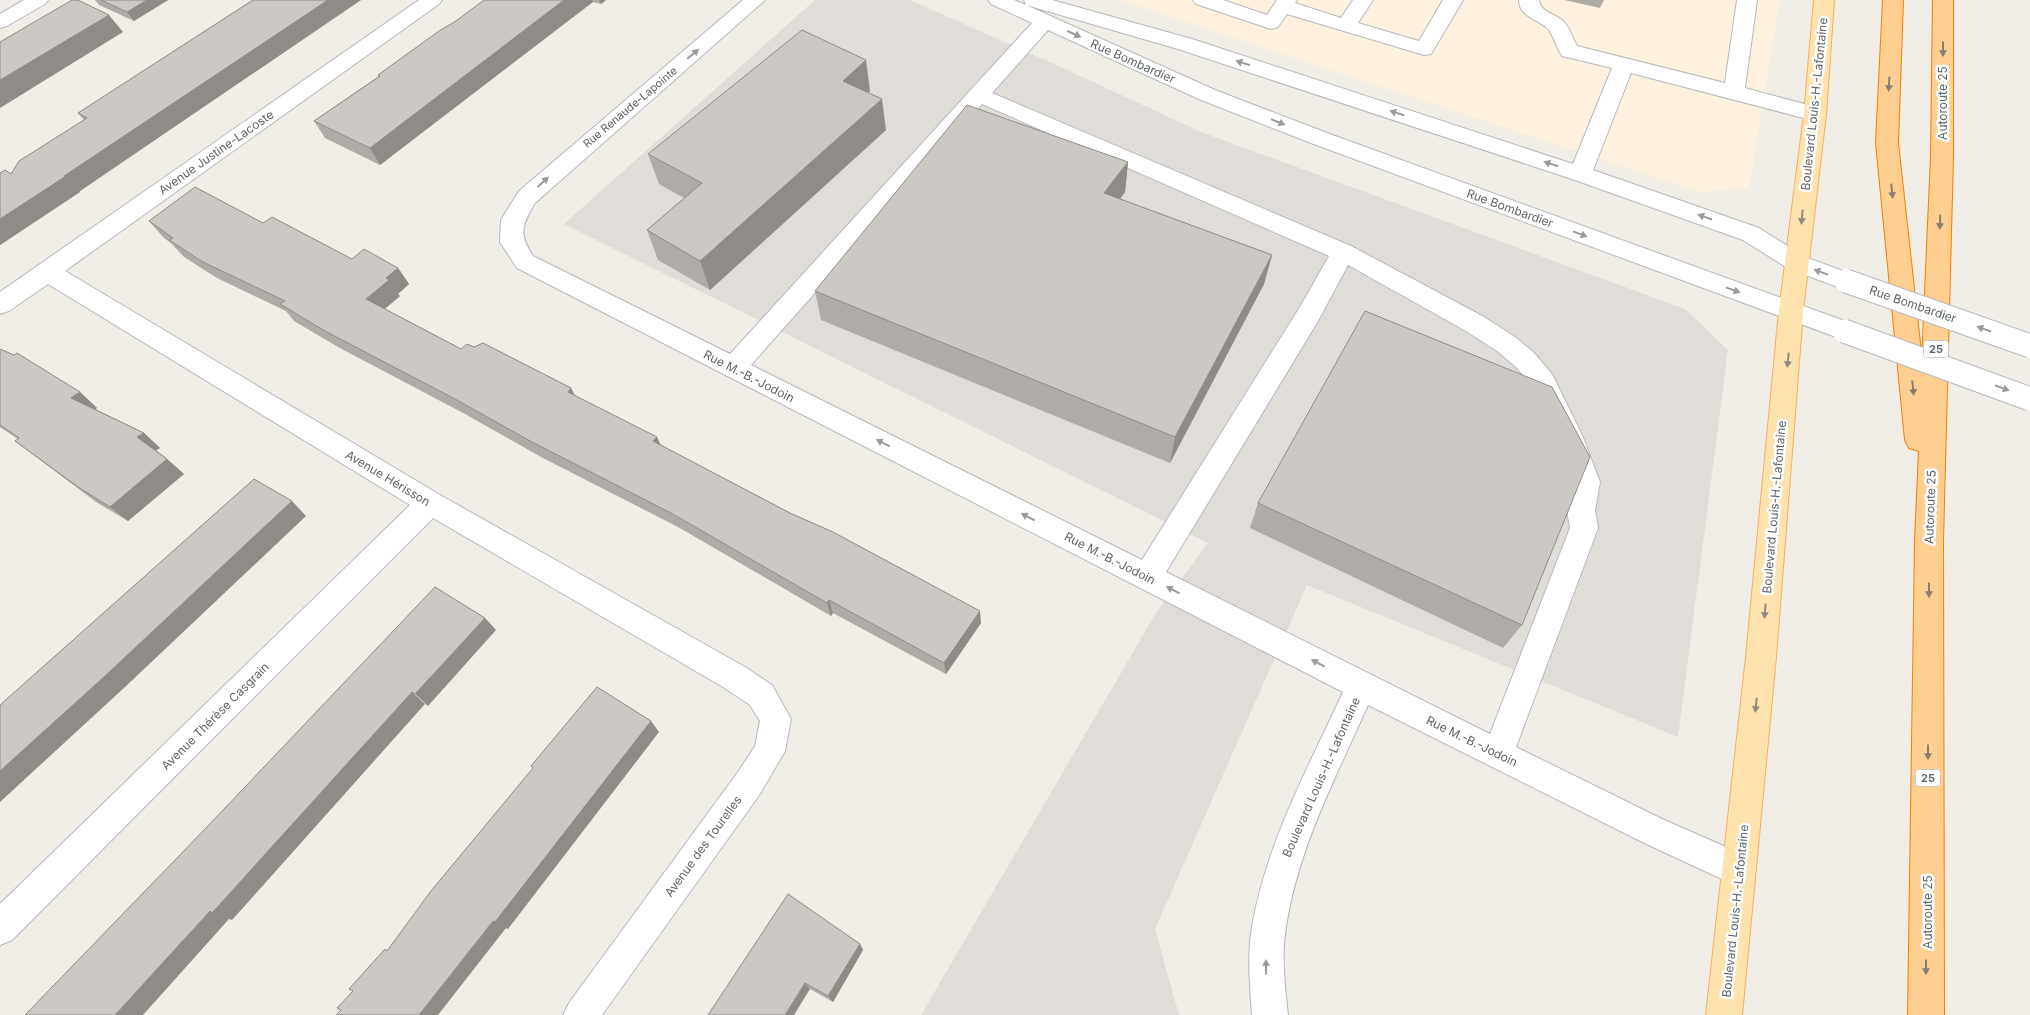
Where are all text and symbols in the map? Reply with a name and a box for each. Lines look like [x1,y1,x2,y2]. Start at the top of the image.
street label: Boulevard Louis-H.-Lafontaine [1797,17,1831,191]
one-way arrow [1067,31,1081,39]
street label: Rue Bombardier [1088,36,1178,87]
one-way arrow [1939,41,1947,57]
one-way arrow [687,49,699,60]
one-way arrow [1235,59,1250,66]
street label: Rue Renaude-Lapointe [580,64,680,150]
street label: Autoroute 25 [1935,66,1950,140]
one-way arrow [1885,76,1893,92]
street label: Avenue Justine-Lacoste [156,107,276,197]
one-way arrow [1389,109,1404,117]
one-way arrow [1271,118,1286,126]
one-way arrow [1544,160,1559,167]
one-way arrow [536,176,548,188]
one-way arrow [1888,183,1896,199]
street label: Rue Bombardier [1465,185,1556,231]
one-way arrow [1798,210,1806,226]
one-way arrow [1697,213,1712,221]
one-way arrow [1936,215,1944,231]
one-way arrow [1573,231,1588,238]
one-way arrow [1814,268,1829,275]
street label: Rue Bombardier [1868,282,1959,326]
one-way arrow [1726,286,1741,294]
one-way arrow [1976,325,1991,333]
road number: 25 [1924,340,1948,358]
street label: Rue M.-B.-Jodoin [701,347,797,405]
one-way arrow [1783,352,1791,368]
one-way arrow [1909,380,1917,396]
one-way arrow [1994,385,2009,392]
street label: Boulevard Louis-H.-Lafontaine [1759,420,1789,594]
one-way arrow [876,439,890,447]
street label: Avenue Hérisson [343,447,433,509]
street label: Autoroute 25 [1921,470,1939,544]
one-way arrow [1021,513,1035,521]
street label: Rue M.-B.-Jodoin [1062,529,1158,587]
one-way arrow [1925,582,1933,598]
one-way arrow [1166,586,1180,594]
one-way arrow [1760,604,1768,620]
street label: Avenue Thérèse Casgrain [158,659,272,773]
one-way arrow [1311,659,1325,667]
street label: Boulevard Louis-H.-Lafontaine [1279,695,1363,859]
one-way arrow [1752,697,1760,713]
street label: Rue M.-B.-Jodoin [1424,712,1520,770]
one-way arrow [1924,744,1932,760]
road number: 25 [1916,770,1940,786]
street label: Avenue des Tourelles [661,793,745,899]
street label: Boulevard Louis-H.-Lafontaine [1718,824,1752,998]
street label: Autoroute 25 [1920,875,1935,949]
one-way arrow [1262,958,1270,974]
one-way arrow [1922,959,1930,975]

